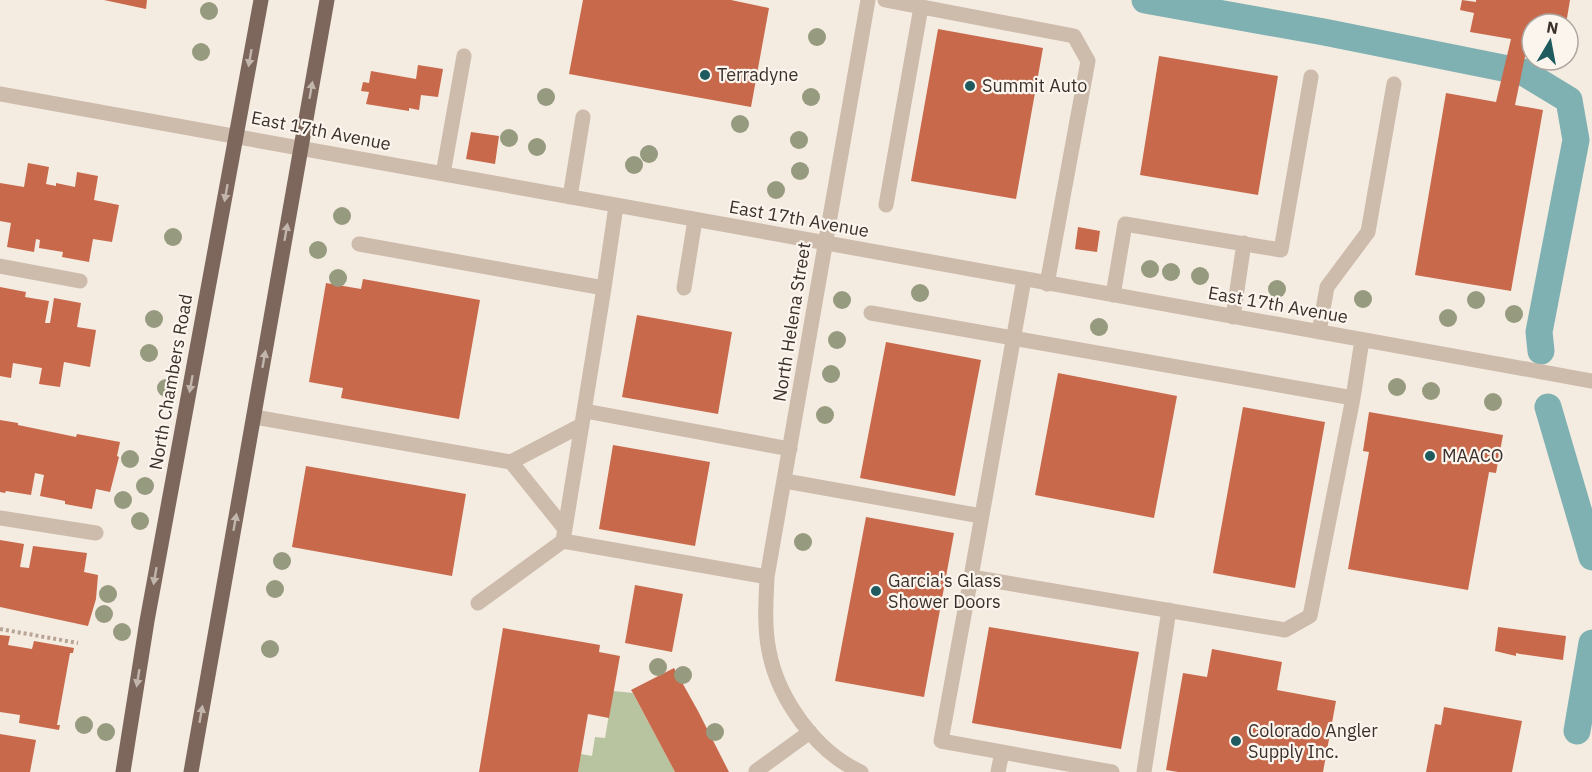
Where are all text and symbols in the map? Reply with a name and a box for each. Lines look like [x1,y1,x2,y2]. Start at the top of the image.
north arrow [1520,12,1580,72]
text: N [1545,16,1560,38]
one-way arrow [246,48,255,67]
place label: Terradyne [717,63,798,86]
marker: Terradyne [698,68,712,82]
place label: Summit Auto [982,74,1087,97]
marker: Summit Auto [963,79,977,93]
one-way arrow [307,81,316,100]
street label: East 17th Avenue [249,106,393,155]
one-way arrow [221,183,230,202]
street label: East 17th Avenue [727,195,871,242]
one-way arrow [282,222,291,241]
street label: North Helena Street [768,241,815,403]
street label: East 17th Avenue [1206,281,1350,328]
street label: North Chambers Road [144,292,197,472]
one-way arrow [260,349,269,368]
one-way arrow [186,375,195,394]
place label: MAACO [1442,444,1503,467]
marker: MAACO [1423,449,1437,463]
one-way arrow [231,513,240,532]
one-way arrow [150,567,159,586]
place label: Garcia's Glass Shower Doors [888,569,1001,613]
marker: Garcia's Glass Shower Doors [869,584,883,598]
one-way arrow [133,669,142,688]
one-way arrow [197,705,206,724]
place label: Colorado Angler Supply Inc. [1248,719,1378,763]
marker: Colorado Angler Supply Inc. [1229,734,1243,748]

